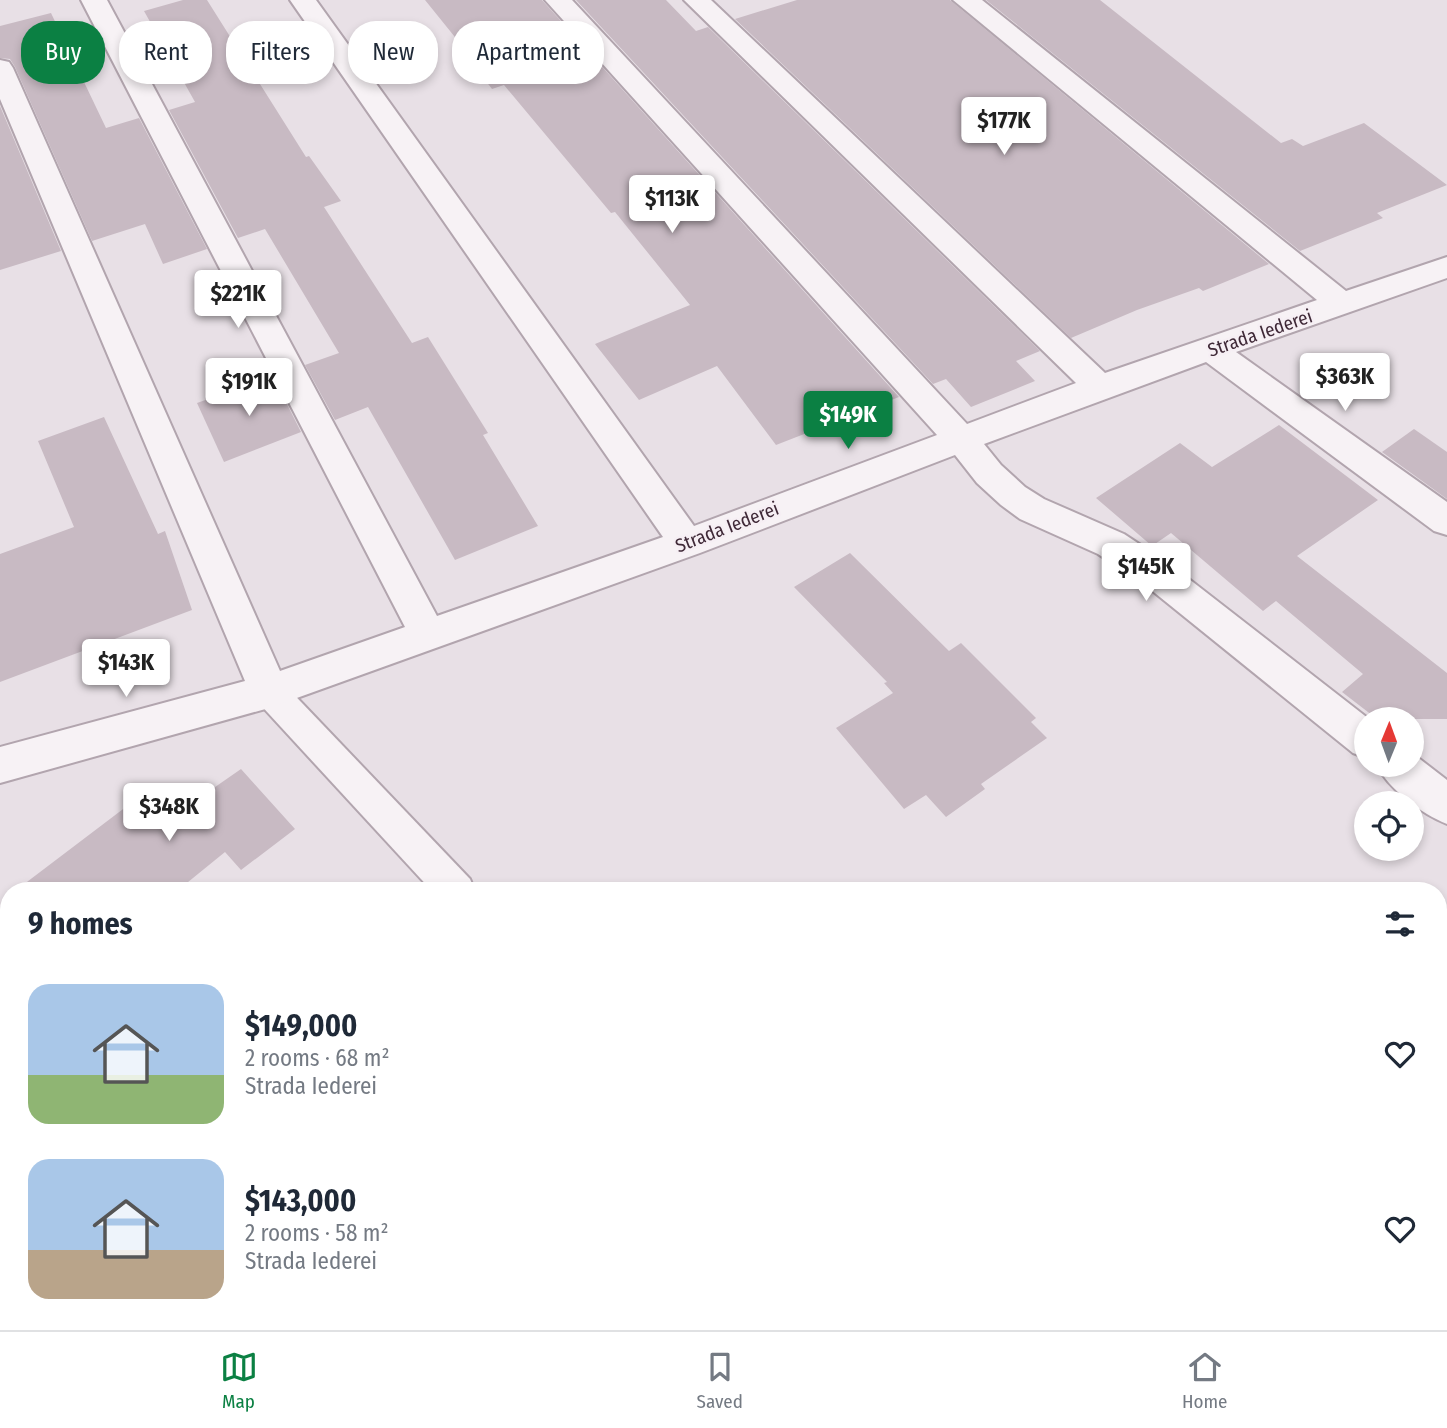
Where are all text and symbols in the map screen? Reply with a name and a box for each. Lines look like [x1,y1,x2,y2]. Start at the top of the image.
chip: Buy [21,21,105,84]
chip: Rent [119,21,212,84]
chip: Filters [226,21,334,84]
chip: New [348,21,438,84]
chip: Apartment [452,21,604,84]
pin: $177K [955,97,1053,157]
text: $177K [977,106,1031,134]
pin: $113K [623,176,721,235]
text: $113K [645,184,699,212]
pin: $221K [189,270,287,330]
text: $221K [210,279,266,307]
street label: Strada Iederei [1205,304,1315,362]
pin: $363K [1296,354,1394,413]
pin: $191K [200,358,298,418]
text: $363K [1316,362,1374,390]
text: $191K [222,367,277,395]
pin: $149K [799,392,897,451]
text: $149K [819,400,877,428]
street label: Strada Iederei [672,497,782,557]
pin: $145K [1097,544,1195,603]
text: $145K [1118,552,1174,580]
pin: $143K [77,640,175,699]
text: $143K [98,648,154,676]
north arrow [1354,707,1424,777]
map controls [1354,707,1424,861]
pin: $348K [120,784,218,843]
button: locate [1354,791,1424,861]
text: $348K [139,792,199,820]
icon: filters [1381,905,1419,943]
text: 9 homes [28,906,133,942]
text: $149,000 [245,1008,357,1044]
icon: home [84,1012,168,1096]
icon: heart [1381,1035,1419,1073]
text: 2 rooms · 68 m² [245,1044,390,1072]
text: Strada Iederei [245,1072,377,1100]
text: $143,000 [245,1183,356,1219]
icon: home [84,1187,168,1271]
icon: heart [1381,1210,1419,1248]
text: 2 rooms · 58 m² [245,1219,389,1247]
text: Strada Iederei [245,1247,377,1275]
tab: Map [220,1348,258,1413]
tab: Saved [697,1348,743,1413]
tab: Home [1182,1348,1227,1413]

